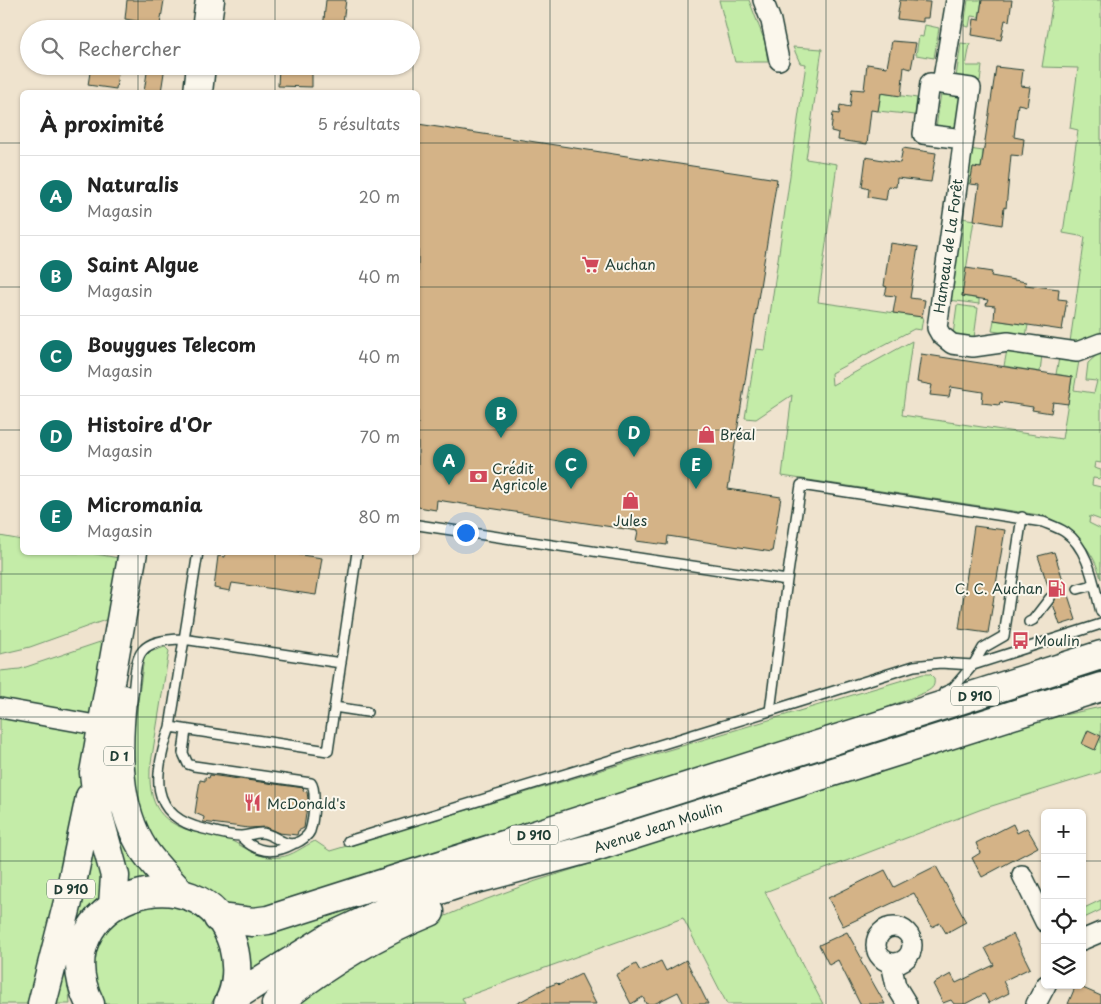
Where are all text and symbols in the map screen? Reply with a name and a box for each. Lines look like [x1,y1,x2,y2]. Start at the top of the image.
search box [20,20,420,75]
icon: search [38,34,66,62]
text: Rechercher [78,34,181,62]
text: À proximité [40,107,164,139]
text: 5 résultats [317,111,400,135]
text: Naturalis [87,170,179,198]
street label: Hameau de La Forêt [928,177,968,315]
text: A [50,184,62,208]
text: 20 m [359,184,400,208]
text: Magasin [87,198,153,222]
text: Saint Algue [87,250,199,278]
supermarket icon: Auchan [581,254,601,274]
place label: Auchan [605,254,656,275]
text: B [51,264,61,288]
text: 40 m [358,264,400,288]
text: Magasin [87,278,153,302]
text: Bouygues Telecom [87,330,256,358]
text: C [50,344,62,368]
text: 40 m [358,344,400,368]
text: Magasin [87,358,153,382]
pin: B [485,397,517,438]
text: Histoire d'Or [87,410,212,438]
pin: D [618,416,650,457]
text: D [50,424,62,448]
text: 70 m [360,424,400,448]
shop icon: Bréal [696,424,716,444]
place label: Bréal [720,424,755,445]
text: Magasin [87,438,153,462]
pin: A [433,444,465,485]
pin: C [555,448,587,489]
pin: E [680,448,712,489]
place label: Crédit Agricole [492,458,548,495]
bank icon: Crédit Agricole [468,466,488,486]
text: Micromania [87,490,203,518]
shop icon: Jules [620,490,640,510]
text: E [51,504,61,528]
text: 80 m [358,504,400,528]
place label: Jules [613,510,647,531]
text: Magasin [87,518,153,542]
your location [453,520,479,546]
place label: C. C. Auchan [955,578,1043,599]
fuel station icon: C. C. Auchan [1047,578,1067,598]
bus stop icon: Moulin [1010,630,1030,650]
place label: Moulin [1034,630,1080,651]
road number: D 910 [951,686,999,706]
road number: D 1 [104,746,134,766]
restaurant icon: McDonald's [243,793,263,813]
place label: McDonald's [267,793,346,814]
street label: Avenue Jean Moulin [591,796,725,858]
map controls [1041,809,1086,989]
button: + [1041,809,1086,854]
road number: D 910 [510,826,558,844]
button: − [1041,854,1086,899]
road number: D 910 [47,880,95,899]
button: locate [1041,899,1086,944]
button: layers [1041,944,1086,989]

